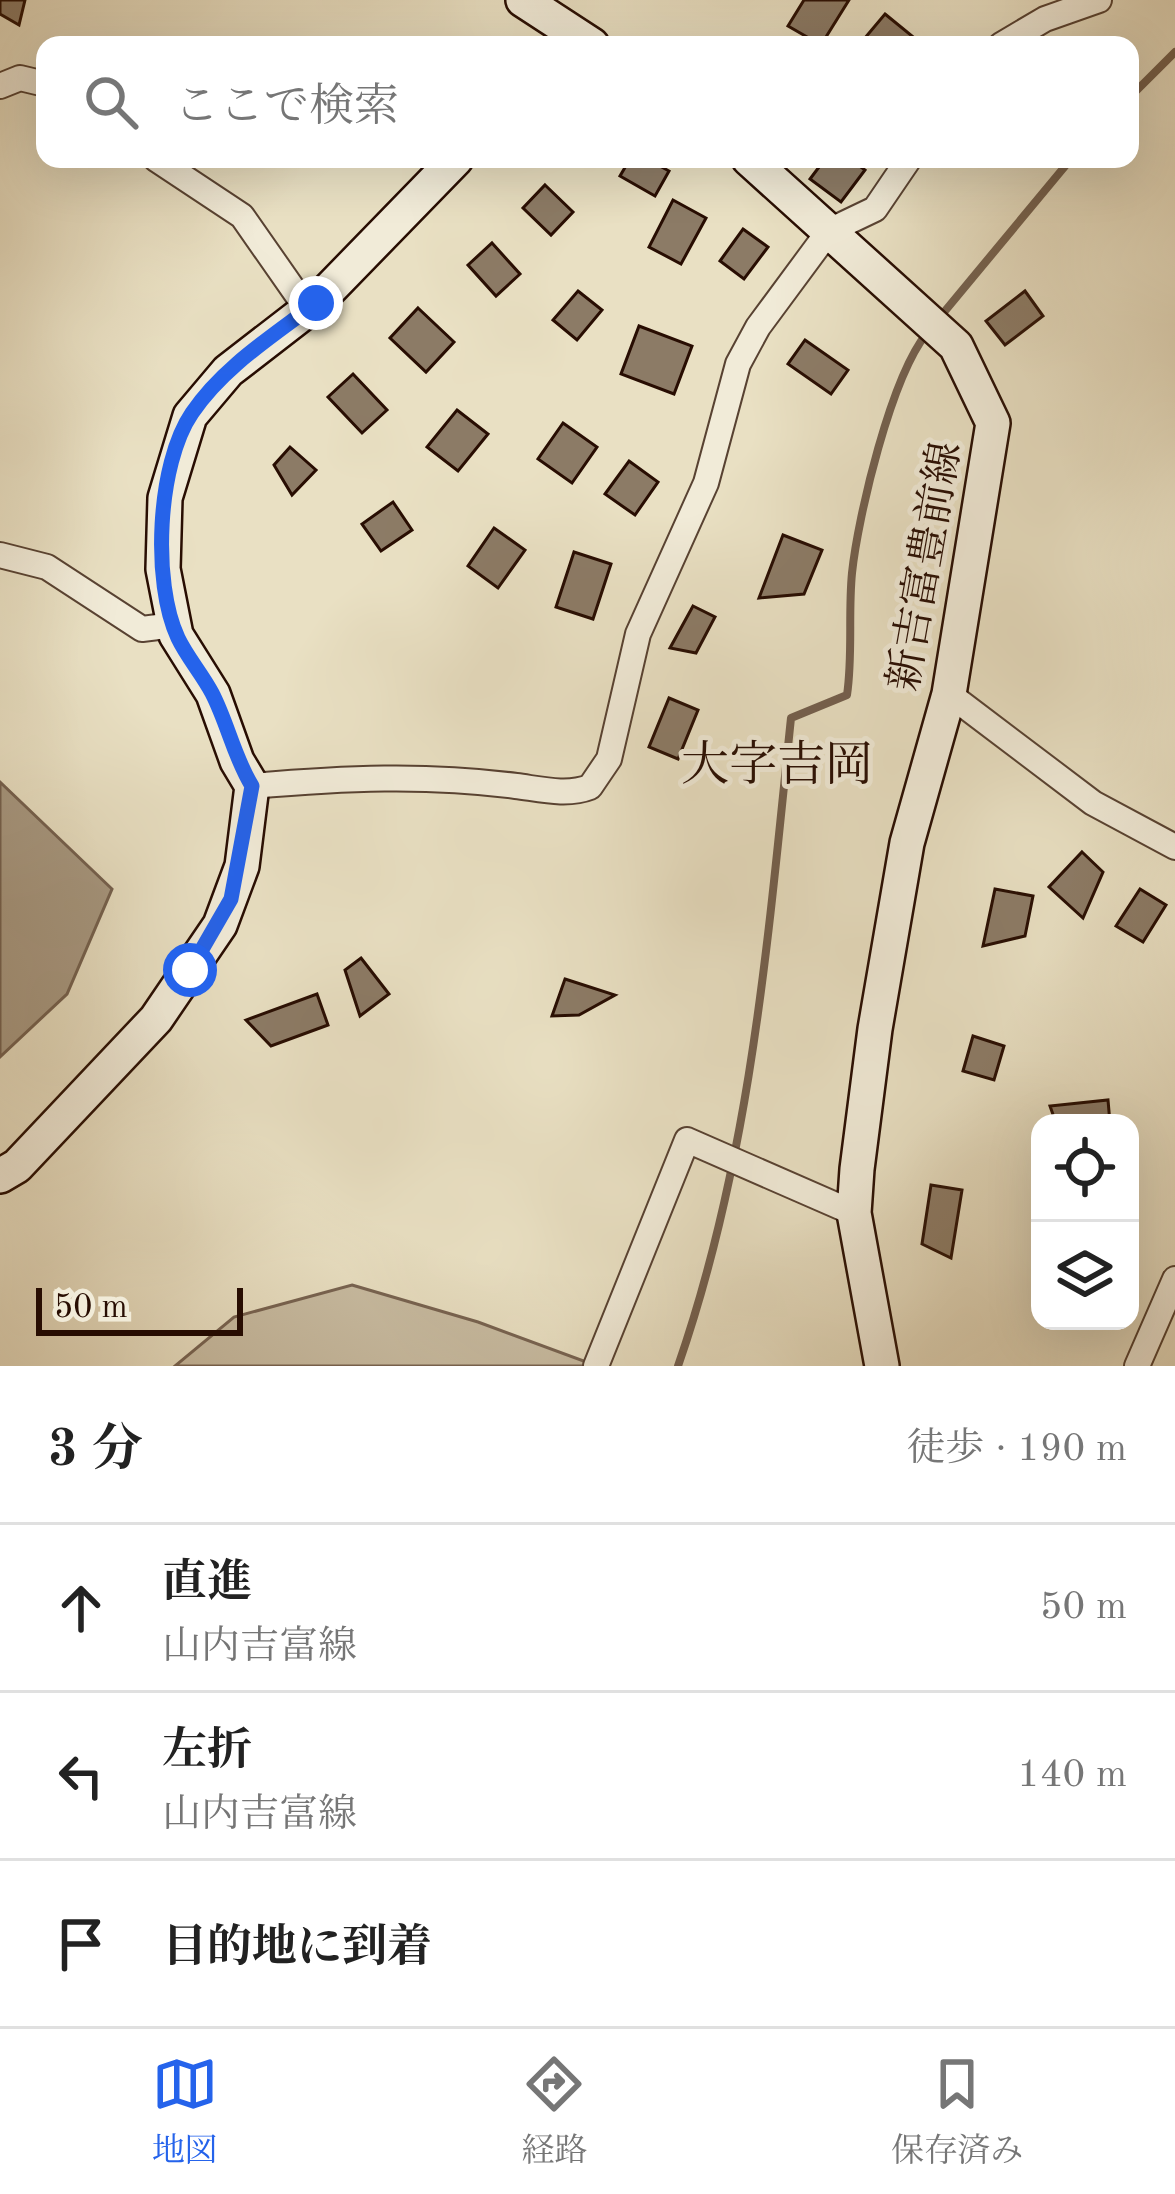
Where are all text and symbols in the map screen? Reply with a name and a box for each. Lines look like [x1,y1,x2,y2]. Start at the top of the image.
search box [36,36,1139,168]
icon: search [78,69,144,135]
text: ここで検索 [174,86,399,131]
route end [289,276,343,330]
street label: 新吉富豊前線 [880,438,970,694]
district label: 大字吉岡 [681,739,873,791]
route start [163,943,217,997]
map controls [1031,1114,1139,1330]
button: locate [1031,1114,1139,1222]
button: layers [1031,1222,1139,1330]
scale bar [36,1282,243,1335]
text: 50 m [54,1292,128,1325]
text: 3 分 [48,1426,143,1477]
text: 徒歩 · 190 m [906,1430,1127,1469]
text: 直進 [162,1562,252,1607]
icon: ahead [48,1575,114,1641]
text: 50 m [1040,1588,1127,1627]
text: 山内吉富線 [162,1628,357,1667]
text: 左折 [162,1730,252,1775]
icon: left [48,1743,114,1809]
text: 140 m [1017,1756,1127,1795]
text: 山内吉富線 [162,1796,357,1835]
icon: arrive [48,1911,114,1977]
text: 目的地に到着 [162,1927,432,1972]
tab: 地図 [152,2051,218,2173]
tab: 経路 [521,2051,587,2173]
tab: 保存済み [891,2051,1023,2173]

